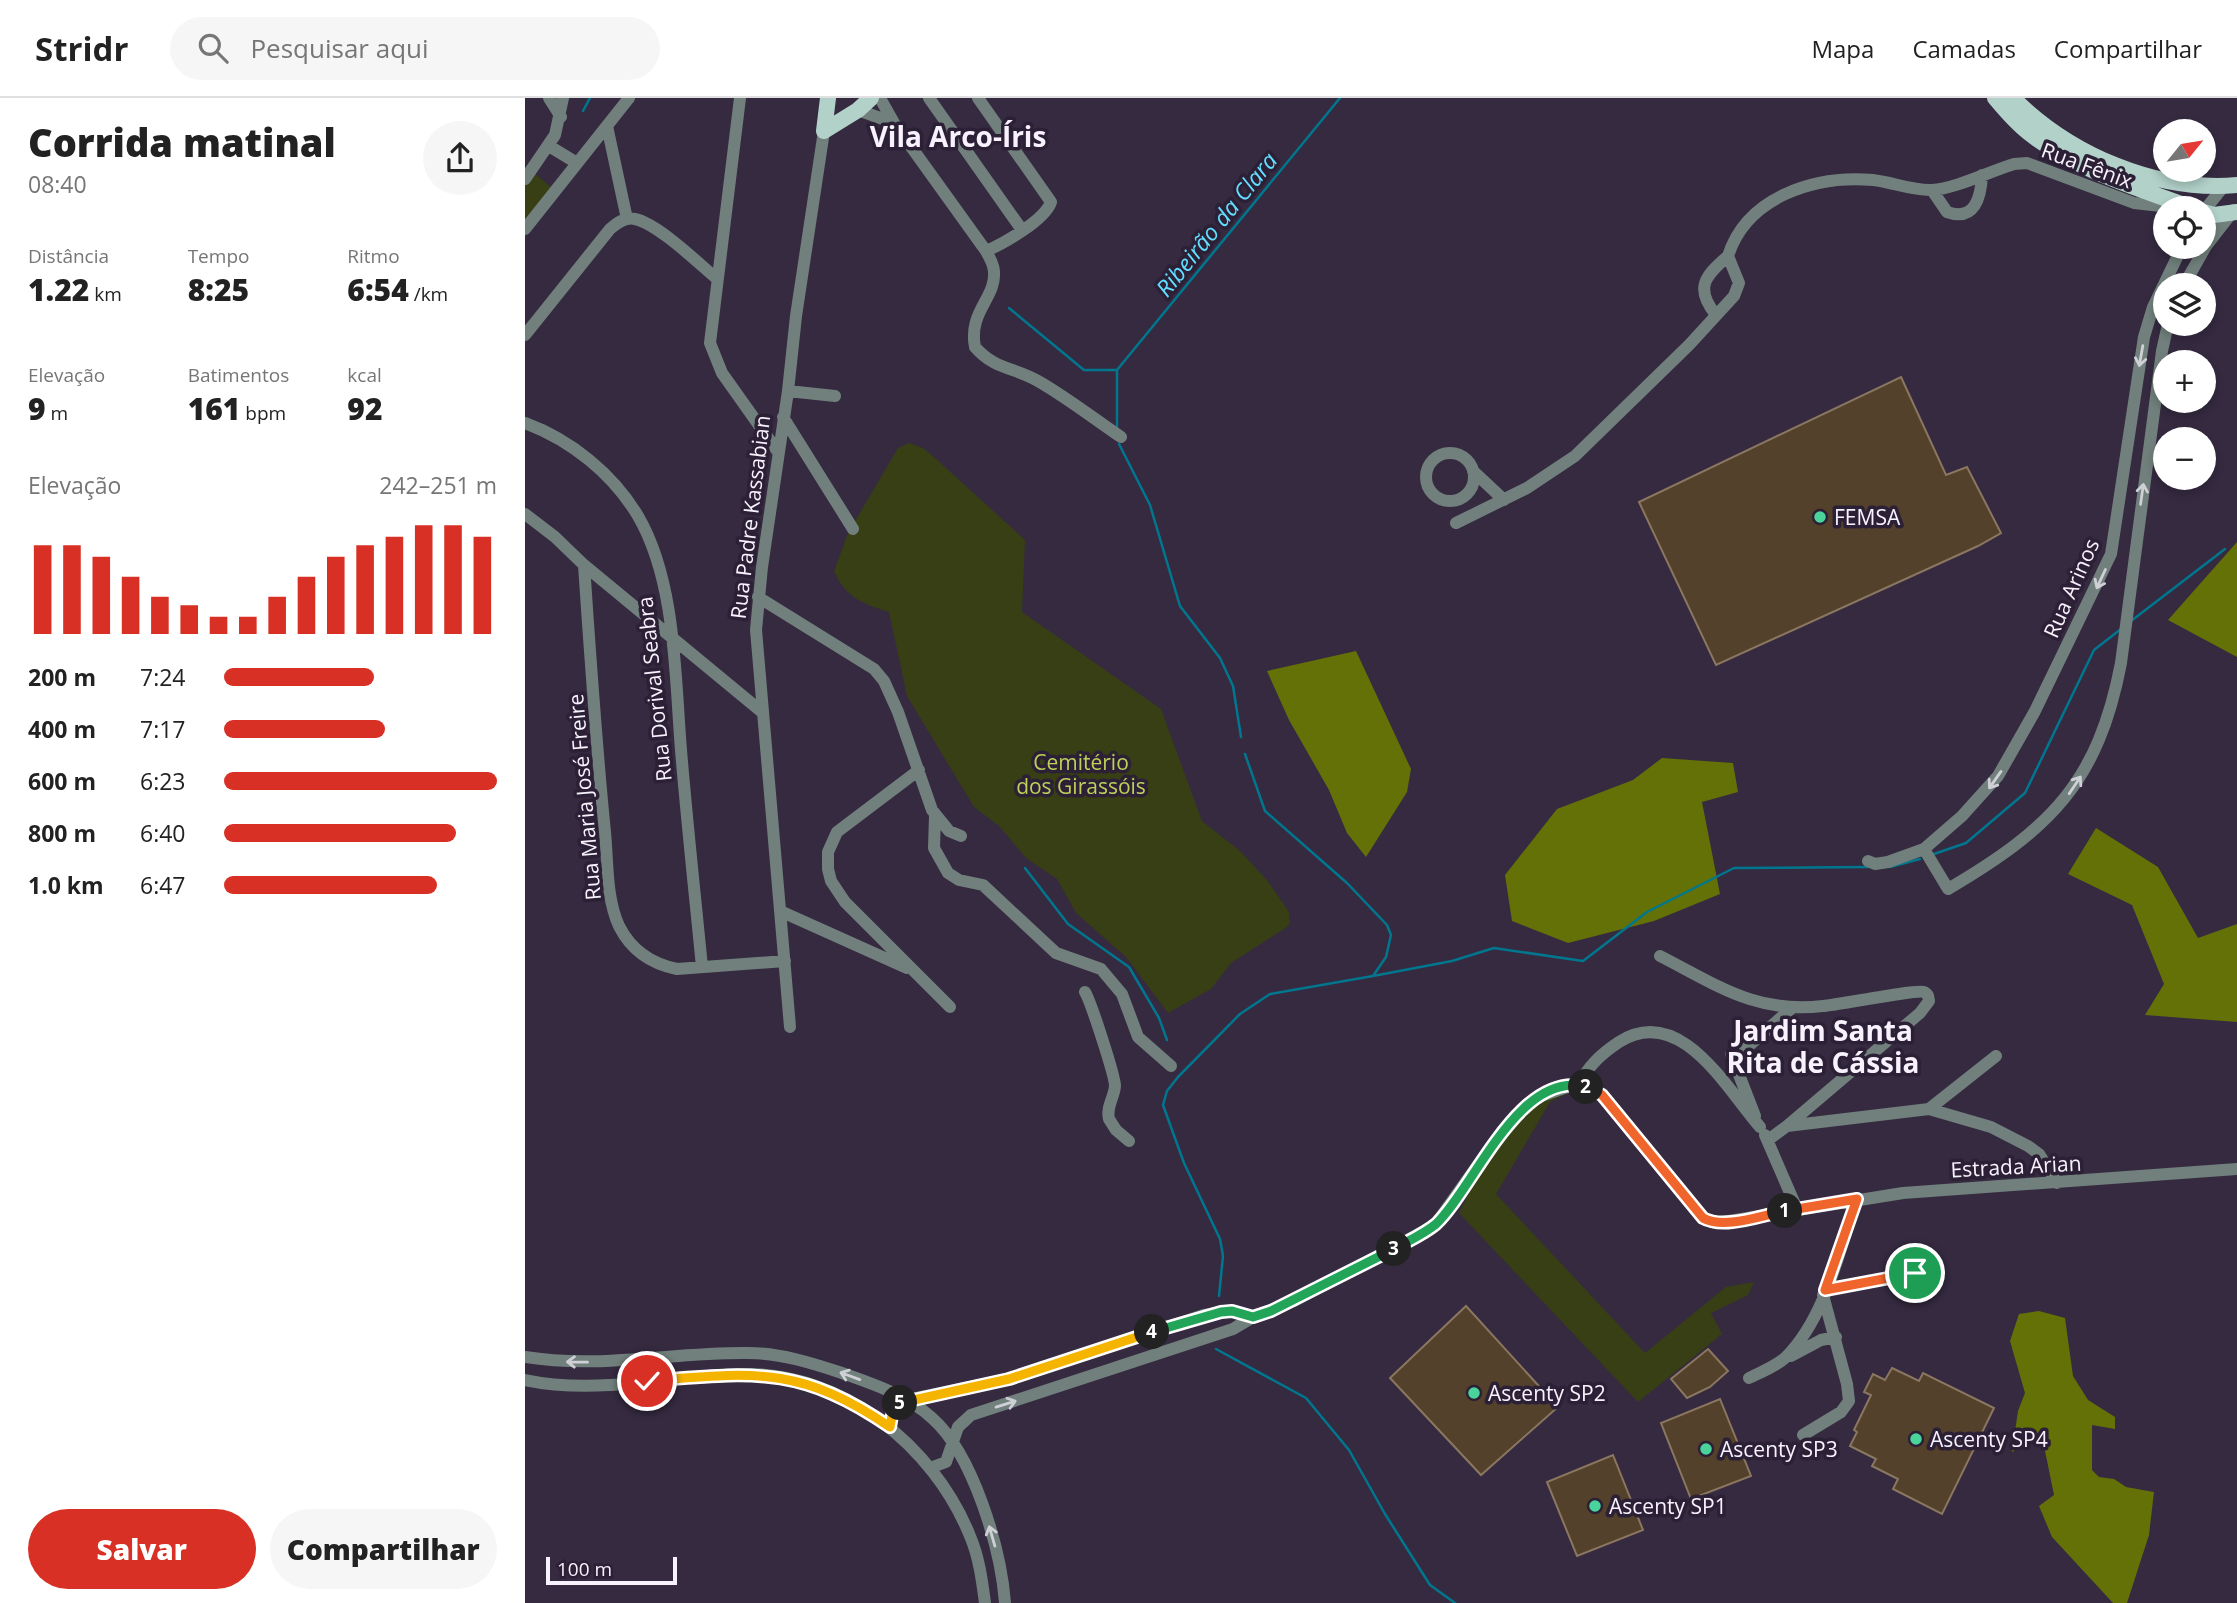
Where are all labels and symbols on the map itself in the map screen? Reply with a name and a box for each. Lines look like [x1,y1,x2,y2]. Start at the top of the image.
district label: Vila Arco-Íris [870,117,1046,155]
north arrow [2153,119,2215,182]
street label: Rua Fênix [2038,136,2136,194]
water label: Ribeirão da Clara [1148,145,1284,303]
one-way arrow [2134,344,2147,367]
street label: Rua Padre Kassabian [724,414,776,620]
one-way arrow [2136,484,2149,506]
place label: FEMSA [1834,503,1901,531]
marker: FEMSA [1812,509,1828,525]
street label: Rua Arinos [2037,534,2105,642]
one-way arrow [2094,568,2107,589]
street label: Rua Dorival Seabra [630,595,678,783]
street label: Rua Maria José Freire [561,693,607,901]
park label: Cemitério dos Girassóis [1016,748,1146,800]
one-way arrow [1988,770,2002,789]
one-way arrow [2068,775,2082,795]
district label: Jardim Santa Rita de Cássia [1727,1011,1919,1081]
pin: 2 [1569,1070,1603,1104]
street label: Estrada Arian [1950,1149,2082,1183]
pin: 1 [1767,1194,1803,1228]
pin: 3 [1377,1232,1411,1266]
pin [1885,1243,1945,1303]
pin: 4 [1135,1314,1169,1350]
pin [617,1351,677,1411]
one-way arrow [566,1355,589,1369]
one-way arrow [839,1369,861,1381]
place label: Ascenty SP2 [1488,1379,1606,1407]
marker: Ascenty SP2 [1466,1385,1482,1401]
pin: 5 [883,1386,917,1420]
one-way arrow [994,1396,1016,1409]
place label: Ascenty SP4 [1930,1425,2048,1453]
marker: Ascenty SP4 [1908,1431,1924,1447]
place label: Ascenty SP3 [1720,1435,1838,1463]
marker: Ascenty SP3 [1698,1441,1714,1457]
place label: Ascenty SP1 [1609,1492,1727,1520]
marker: Ascenty SP1 [1587,1498,1603,1514]
one-way arrow [985,1525,998,1547]
scale bar [546,1554,677,1586]

